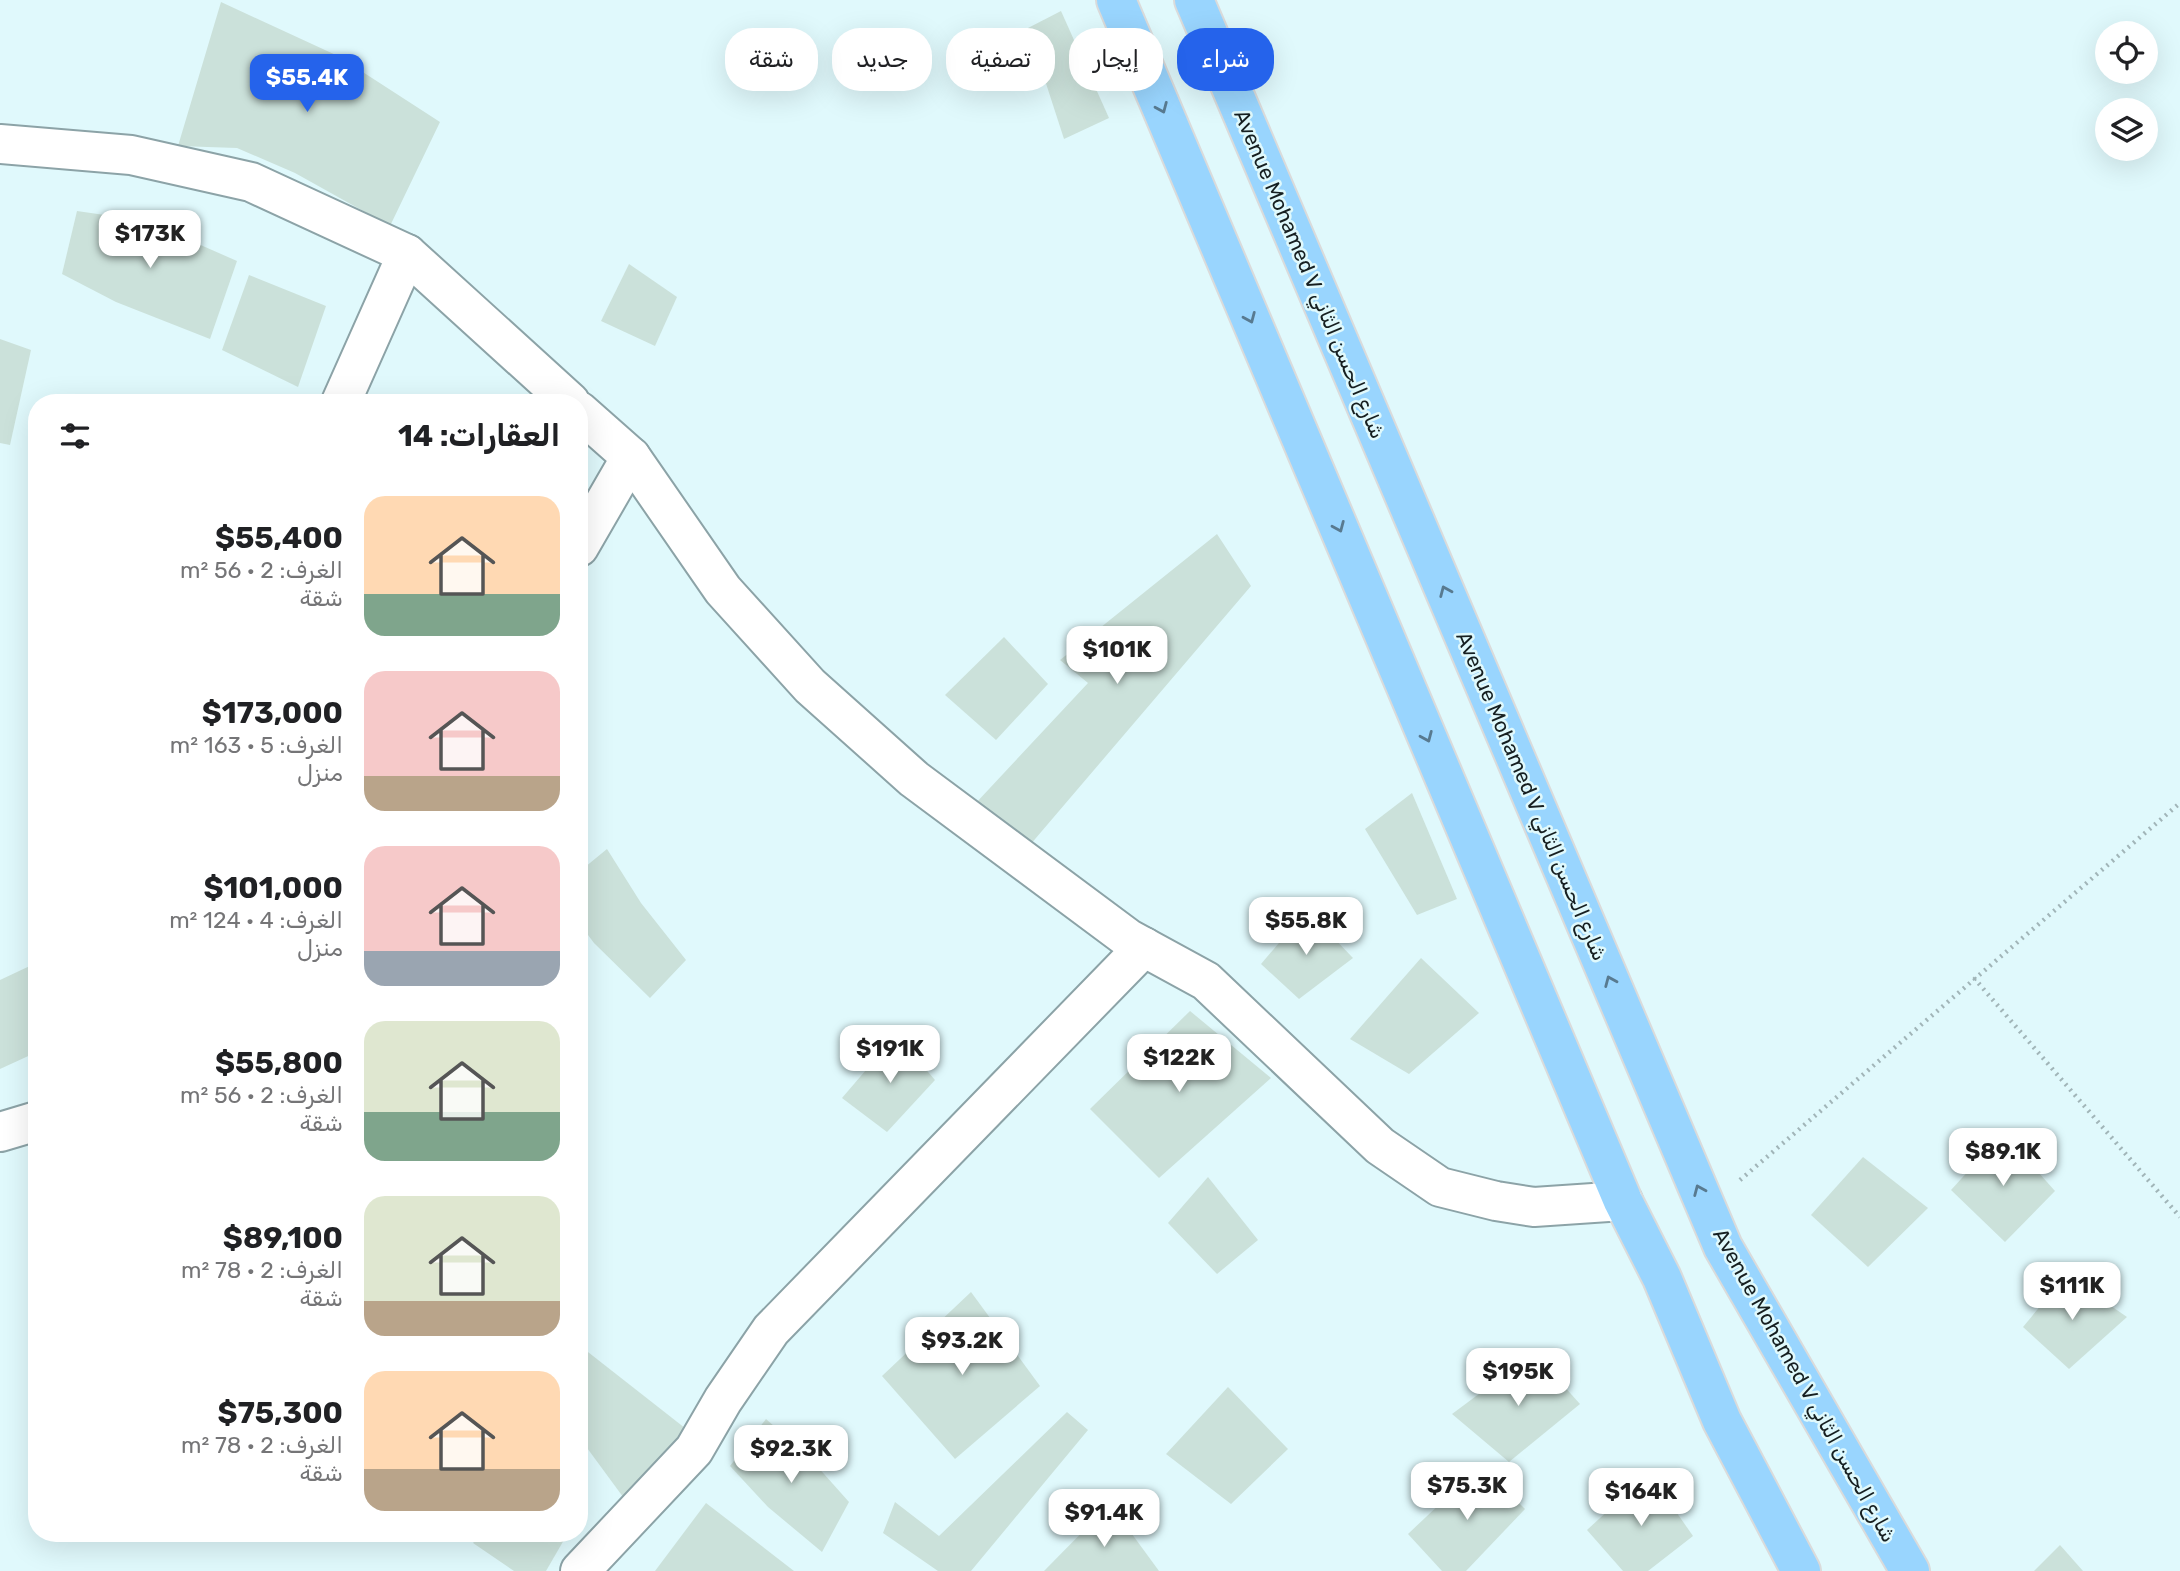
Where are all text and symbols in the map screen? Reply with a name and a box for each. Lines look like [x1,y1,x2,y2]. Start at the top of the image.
map controls [2095,21,2158,161]
button: locate [2095,21,2158,84]
chip: شقة [725,28,818,91]
chip: جديد [832,28,932,91]
chip: تصفية [946,28,1055,91]
chip: إيجار [1069,28,1163,91]
chip: شراء [1177,28,1274,91]
pin: $55.4K [250,54,364,114]
text: $55.4K [266,63,348,91]
button: layers [2095,98,2158,161]
one-way arrow [1153,101,1167,113]
street label: Avenue Mohamed V شارع الحسن الثاني [1225,106,1391,444]
pin: $173K [101,210,199,270]
text: $173K [115,219,185,247]
one-way arrow [1242,310,1256,323]
icon: filters [56,417,94,455]
text: العقارات: 14 [398,418,560,454]
text: $55,400 [215,520,343,556]
one-way arrow [1330,520,1344,532]
icon: home [420,524,504,608]
text: الغرف: 2 · 56 m² [180,556,343,584]
text: شقة [299,584,343,612]
one-way arrow [1439,586,1453,598]
pin: $101K [1068,626,1166,686]
street label: Avenue Mohamed V شارع الحسن الثاني [1447,628,1613,966]
text: $101K [1082,635,1152,663]
text: $173,000 [202,695,343,731]
icon: home [420,699,504,783]
one-way arrow [1419,730,1433,742]
text: الغرف: 5 · 163 m² [170,731,343,759]
text: منزل [297,759,343,787]
text: $101,000 [203,870,343,906]
icon: home [420,874,504,958]
pin: $55.8K [1249,898,1363,957]
text: الغرف: 4 · 124 m² [169,906,343,934]
text: $55.8K [1265,906,1347,934]
text: منزل [297,934,343,962]
one-way arrow [1605,975,1619,987]
pin: $191K [841,1026,939,1085]
text: $191K [856,1034,924,1062]
pin: $122K [1130,1034,1228,1094]
text: $122K [1143,1043,1215,1071]
text: $55,800 [215,1045,343,1081]
icon: home [420,1049,504,1133]
text: الغرف: 2 · 56 m² [180,1081,343,1109]
text: شقة [299,1109,343,1137]
pin: $89.1K [1946,1128,2060,1188]
text: $89.1K [1965,1137,2041,1165]
one-way arrow [1694,1185,1708,1197]
text: $89,100 [223,1220,343,1256]
icon: home [420,1224,504,1308]
street label: Avenue Mohamed V شارع الحسن الثاني [1705,1224,1902,1548]
text: الغرف: 2 · 78 m² [181,1256,343,1284]
pin: $111K [2023,1262,2121,1322]
text: $111K [2040,1271,2104,1299]
text: شقة [299,1284,343,1312]
pin: $93.2K [905,1318,1019,1377]
text: $93.2K [921,1326,1003,1354]
pin: $195K [1469,1348,1567,1408]
text: $195K [1482,1357,1554,1385]
text: $75,300 [218,1395,343,1431]
icon: home [420,1399,504,1483]
pin: $92.3K [734,1426,848,1485]
text: الغرف: 2 · 78 m² [181,1431,343,1459]
text: $92.3K [750,1434,832,1462]
text: شقة [299,1459,343,1487]
pin: $75.3K [1410,1462,1524,1522]
pin: $164K [1592,1468,1690,1528]
text: $75.3K [1427,1471,1507,1499]
text: $164K [1605,1477,1677,1505]
pin: $91.4K [1047,1490,1161,1549]
text: $91.4K [1065,1498,1143,1526]

